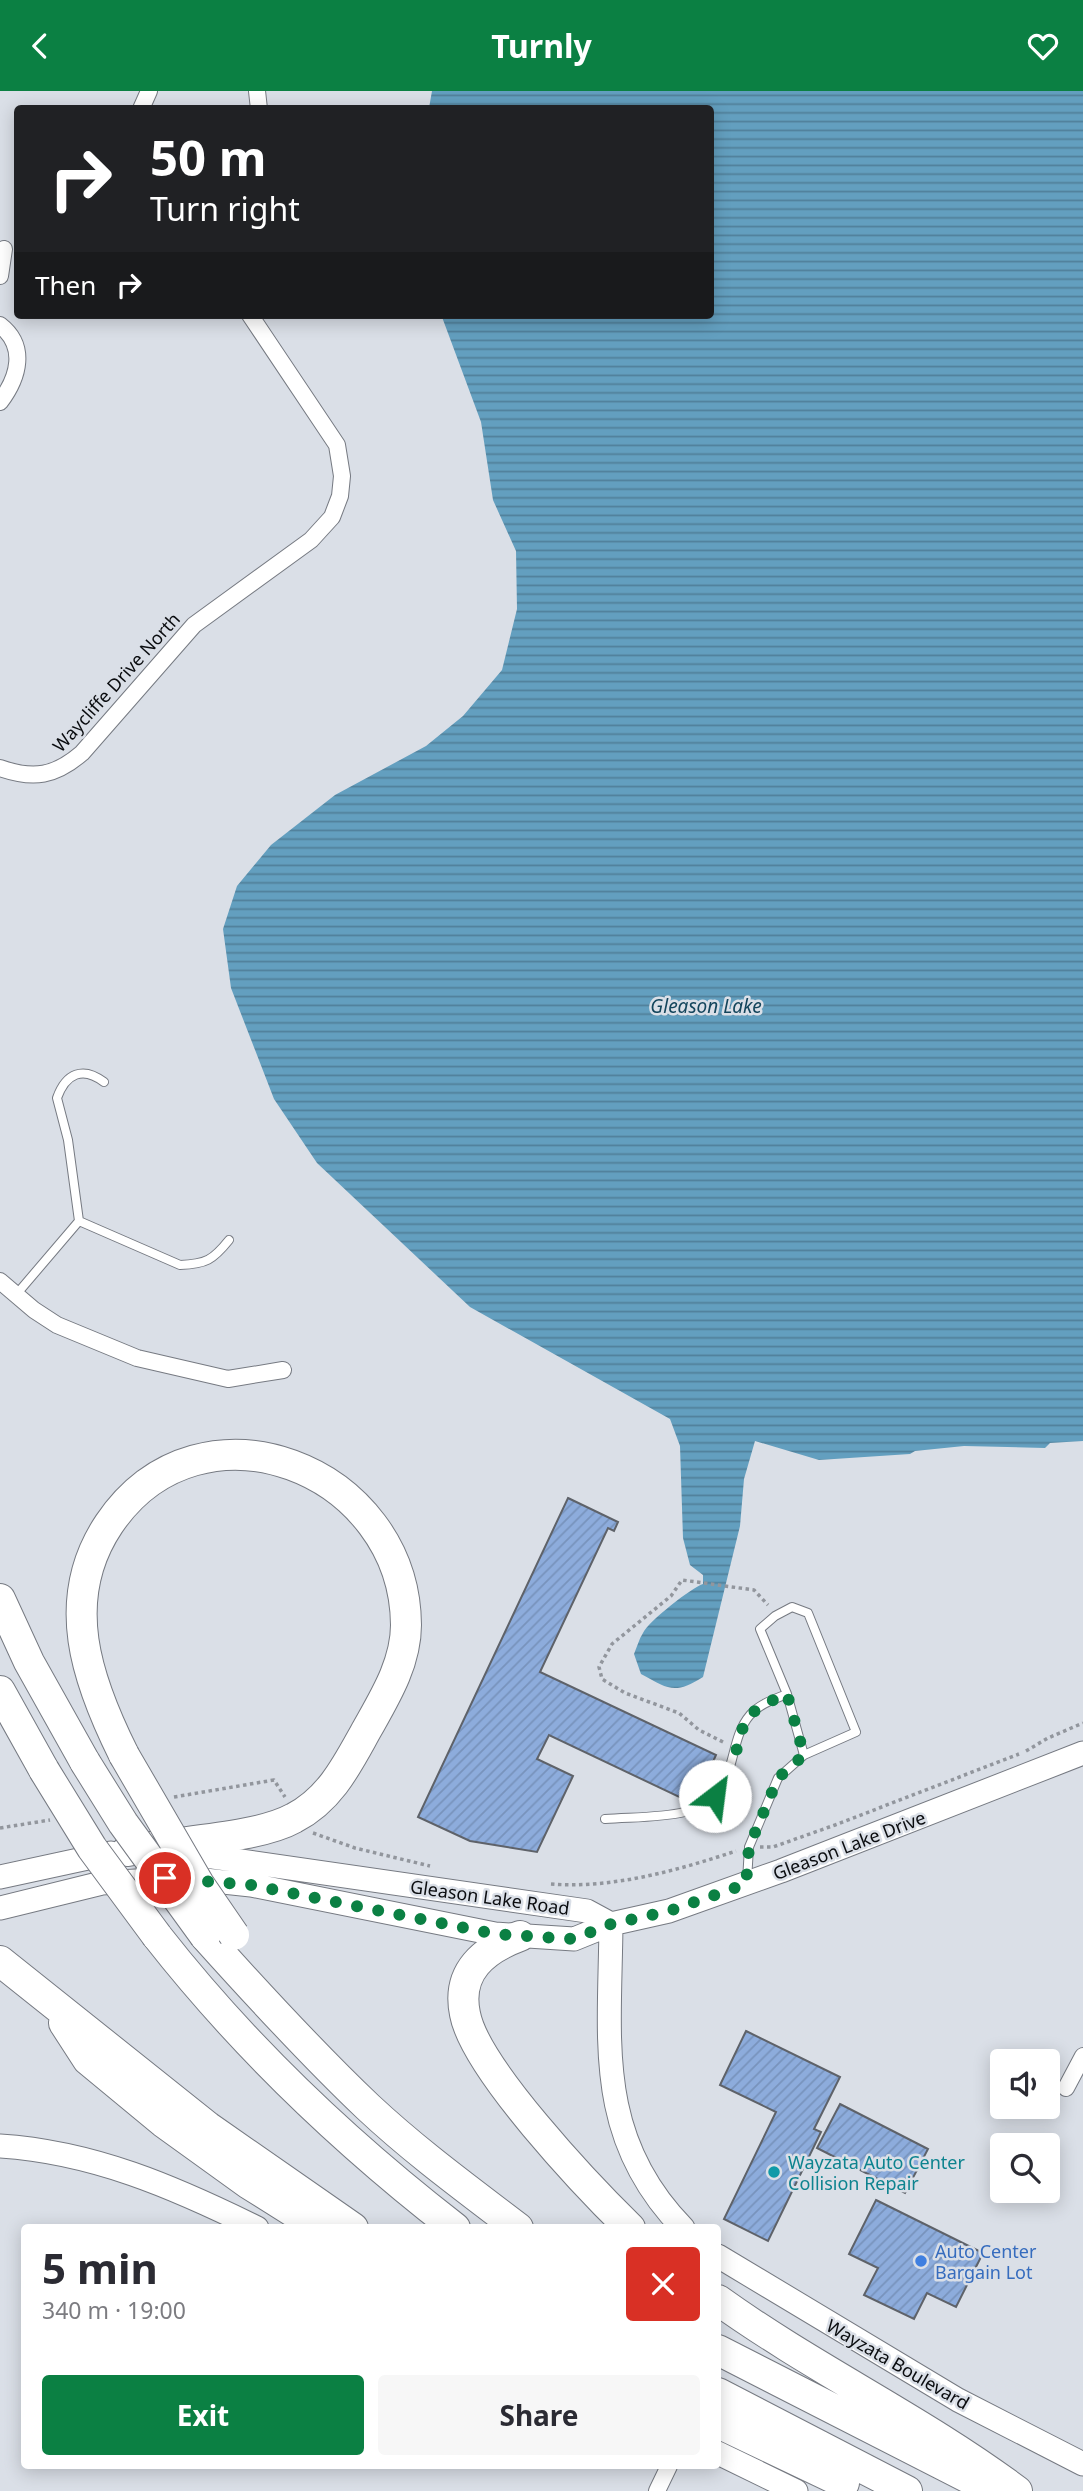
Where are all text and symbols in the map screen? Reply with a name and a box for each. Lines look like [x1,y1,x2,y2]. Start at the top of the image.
text: Turnly [491,24,592,67]
icon: back [21,27,59,65]
icon: heart [1024,27,1062,65]
text: 50 m [150,124,267,190]
icon: right [35,133,126,224]
text: Turn right [150,187,300,230]
icon: right [110,266,148,304]
text: Then [35,267,96,303]
street label: Waycliffe Drive North [47,607,185,757]
water label: Gleason Lake [650,993,762,1019]
position arrow [678,1759,752,1833]
street label: Gleason Lake Drive [769,1805,929,1885]
pin [135,1848,195,1908]
icon: arrive [146,1859,184,1897]
street label: Gleason Lake Road [409,1874,571,1920]
map controls [990,2049,1060,2203]
button: sound [990,2049,1060,2119]
button: search [990,2133,1060,2203]
place label: Wayzata Auto Center Collision Repair [788,2150,965,2195]
marker: Wayzata Auto Center Collision Repair [766,2164,782,2180]
text: 5 min [42,2239,158,2296]
place label: Auto Center Bargain Lot [935,2239,1037,2284]
button: close [626,2247,700,2321]
marker: Auto Center Bargain Lot [913,2253,929,2269]
text: 340 m · 19:00 [42,2294,186,2326]
street label: Wayzata Boulevard [822,2313,974,2415]
button: Exit [42,2375,364,2455]
button: Share [378,2375,700,2455]

